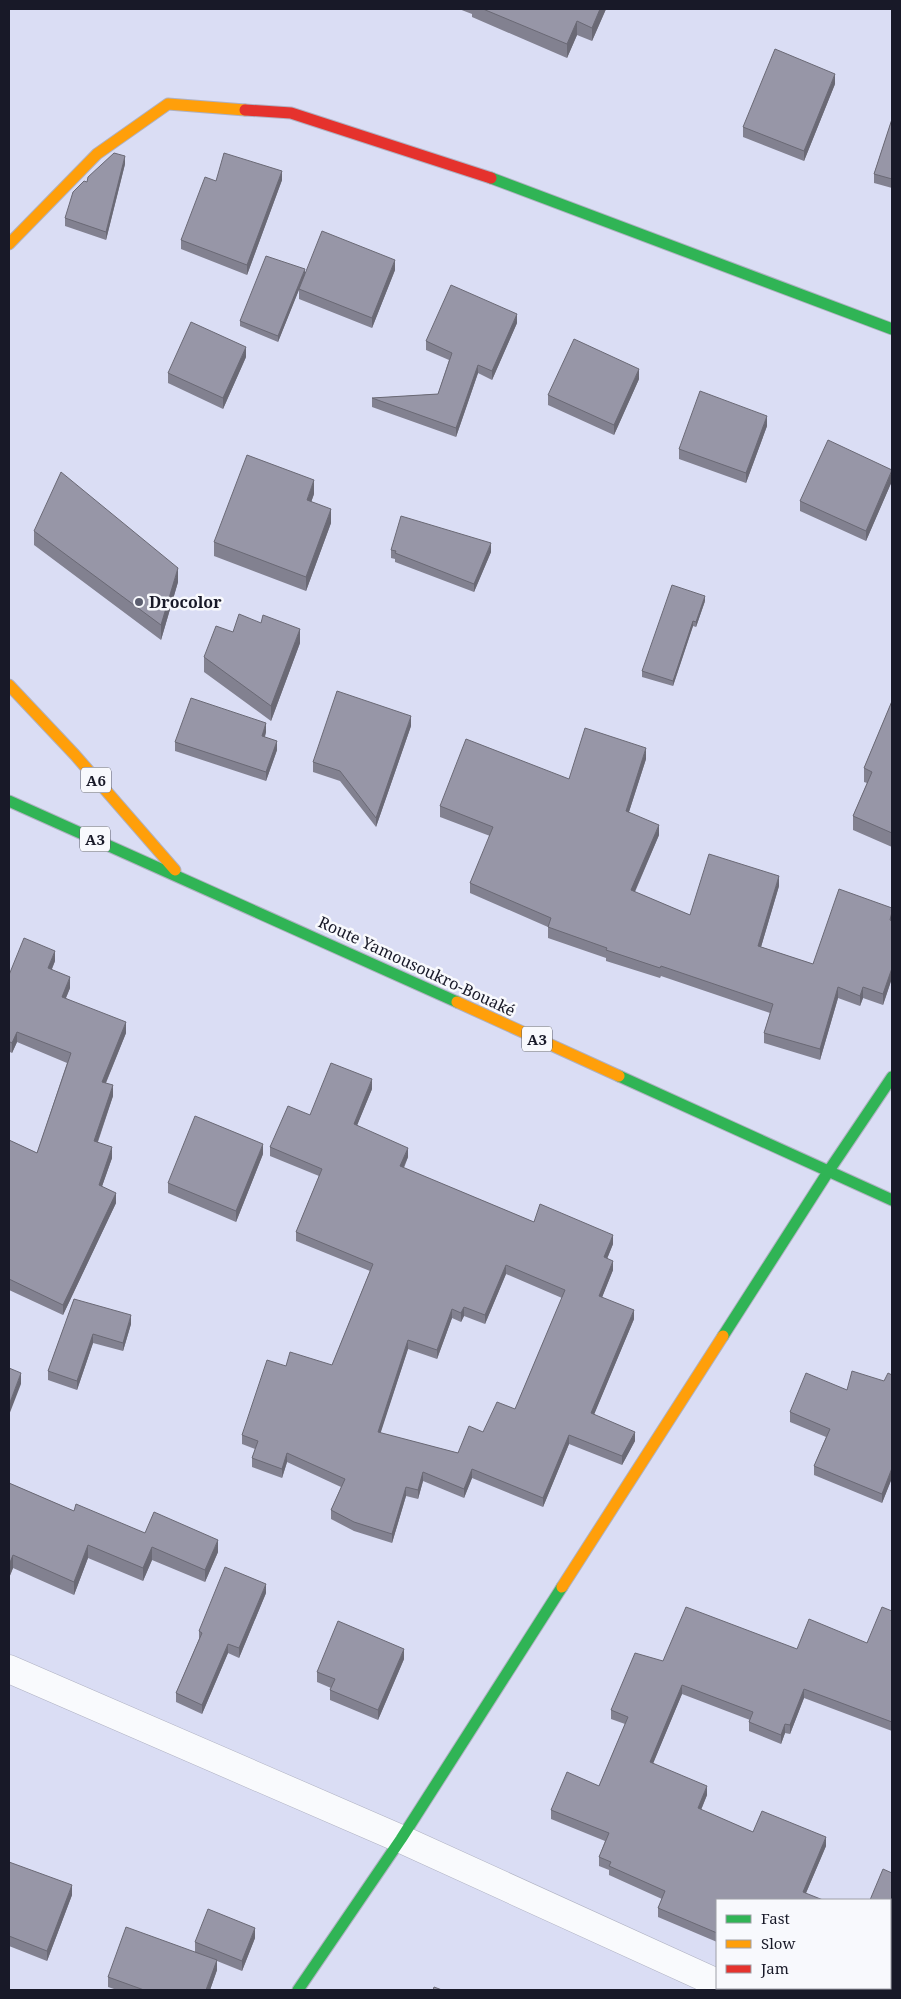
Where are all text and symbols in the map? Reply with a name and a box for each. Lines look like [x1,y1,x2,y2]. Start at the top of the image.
place label: Drocolor [149,591,222,613]
marker: Drocolor [133,596,145,608]
road number: A6 [81,768,111,792]
road number: A3 [80,826,110,852]
street label: Route Yamousoukro-Bouaké [315,911,519,1021]
road number: A3 [522,1026,552,1052]
legend [716,1899,891,1989]
text: Fast [761,1908,790,1928]
text: Slow [761,1933,795,1953]
text: Jam [760,1958,789,1978]

